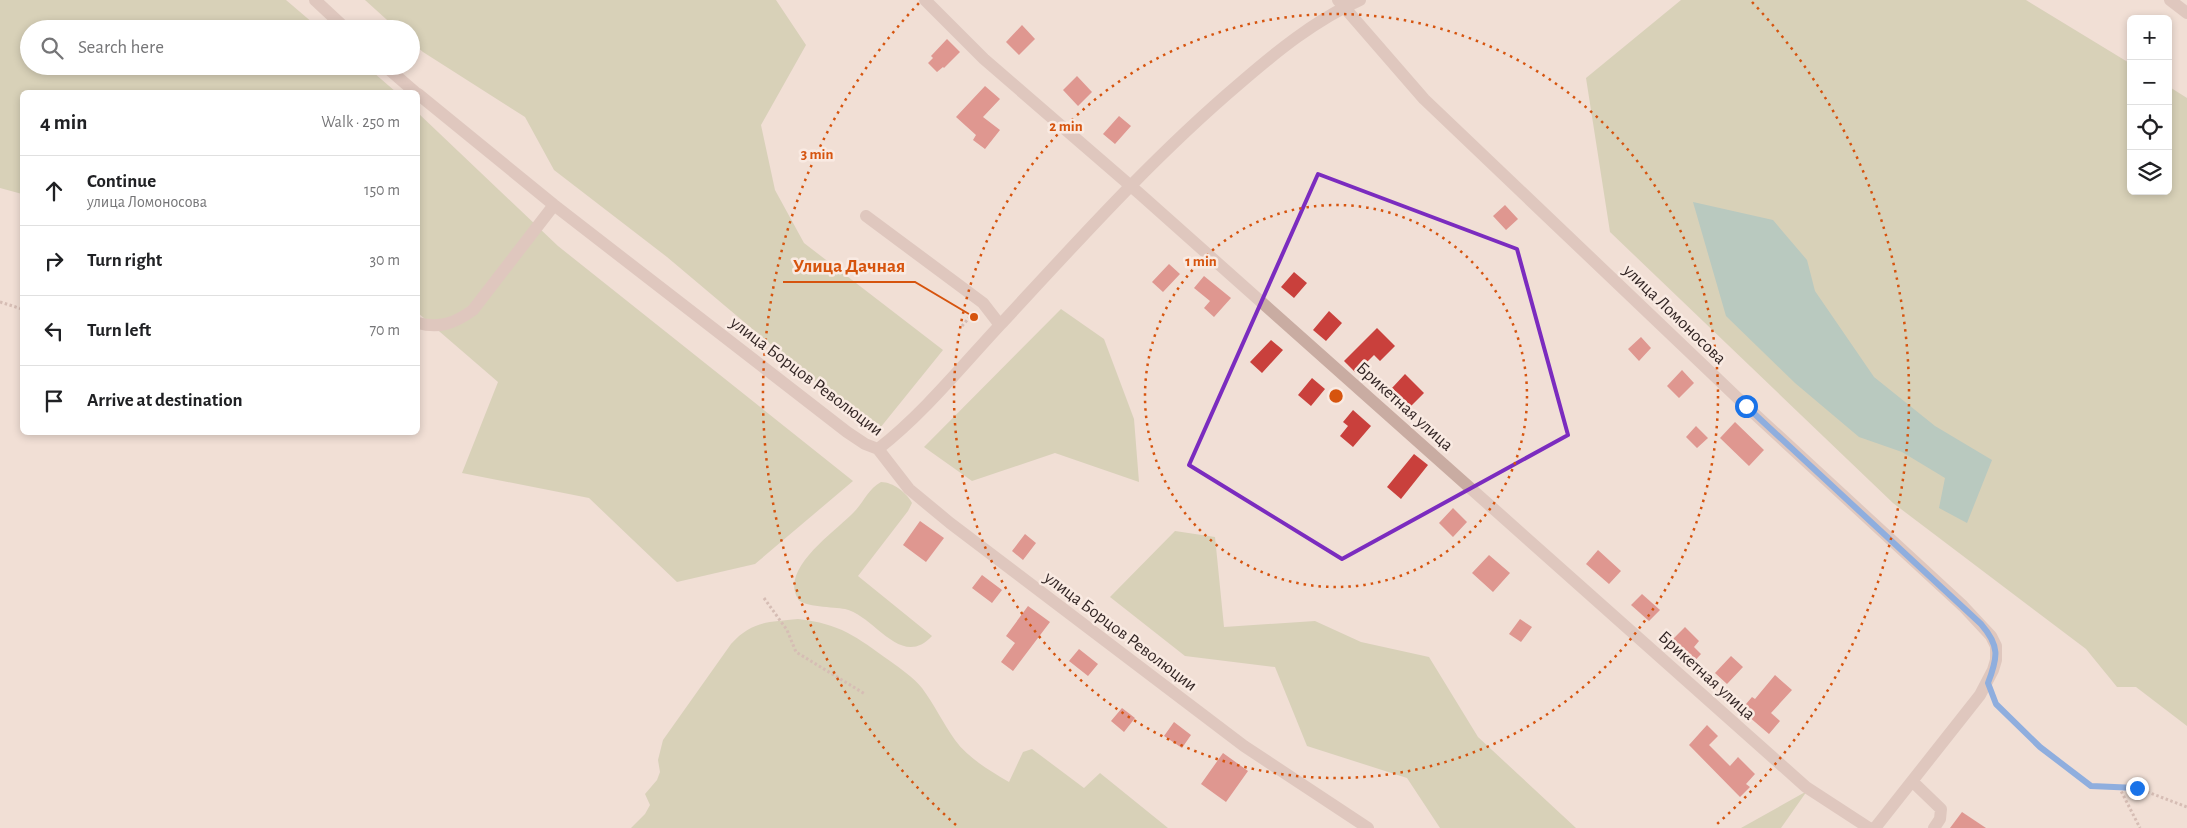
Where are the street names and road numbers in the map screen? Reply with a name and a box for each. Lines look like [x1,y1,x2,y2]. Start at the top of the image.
street label: улица Ломоносова [1619,261,1729,368]
street label: улица Борцов Революции [726,313,886,440]
street label: Брикетная улица [1353,359,1456,455]
street label: улица Борцов Революции [1040,568,1200,695]
street label: Брикетная улица [1655,628,1758,724]

